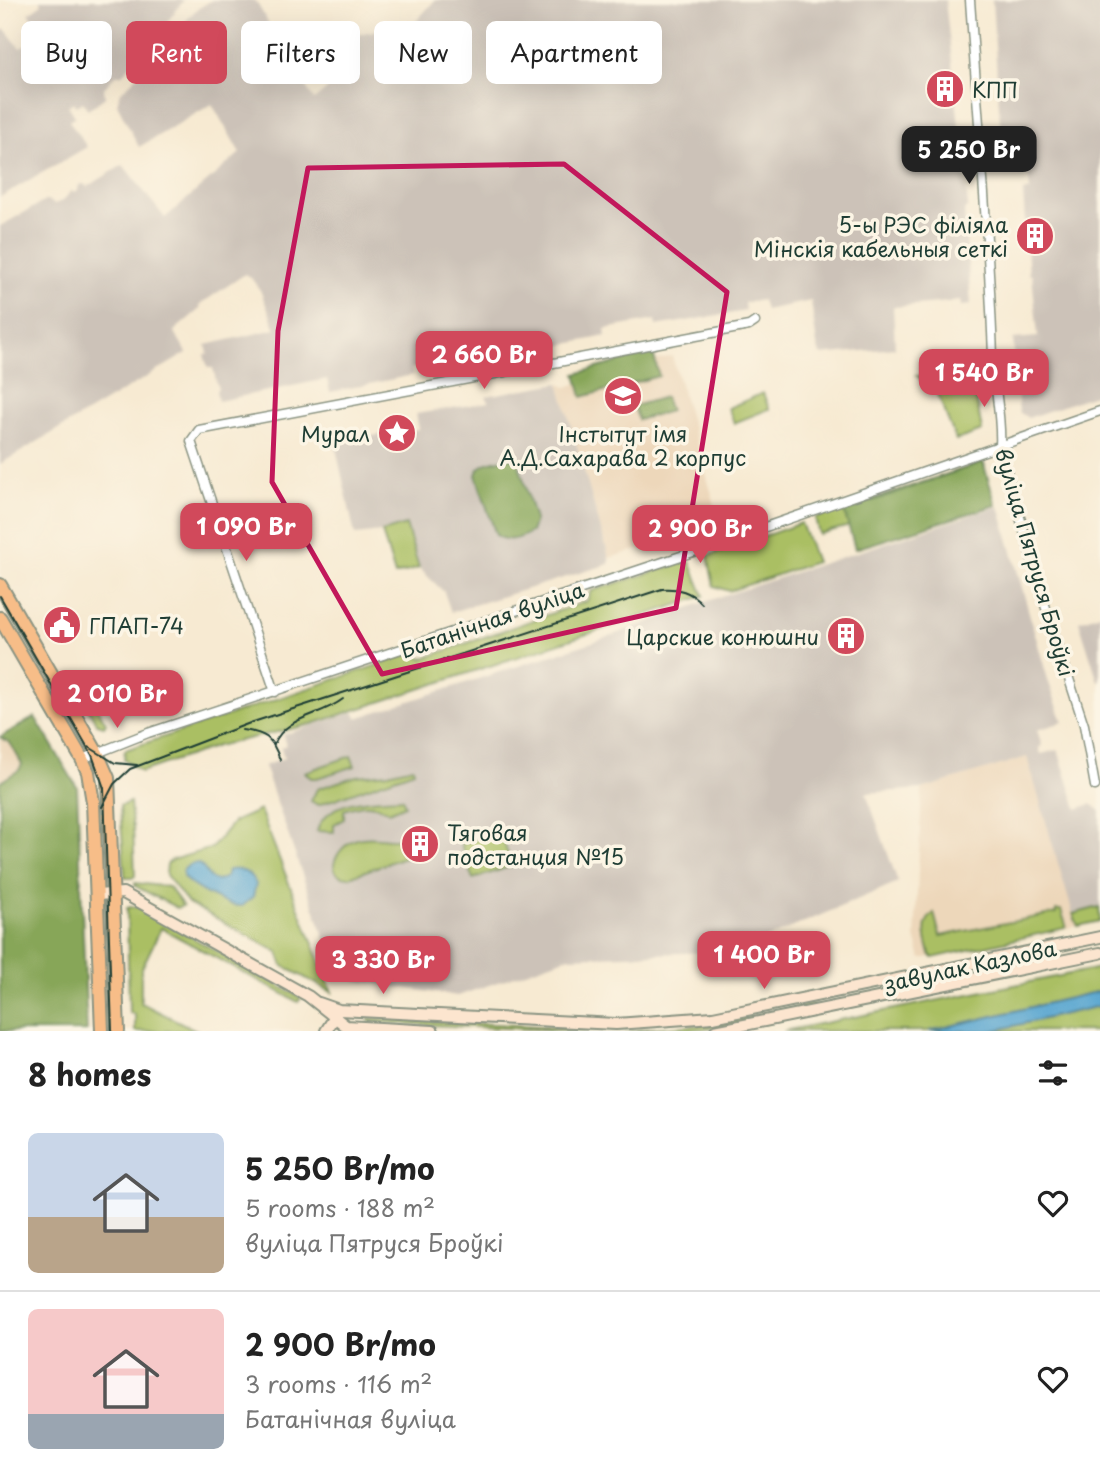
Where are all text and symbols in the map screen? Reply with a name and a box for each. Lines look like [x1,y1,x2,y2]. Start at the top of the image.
chip: Buy [21,21,112,84]
chip: Rent [126,21,227,84]
chip: Filters [241,21,360,84]
chip: New [374,21,472,84]
chip: Apartment [486,21,662,84]
building icon: КПП [924,68,966,110]
place label: КПП [972,73,1018,105]
pin: 5 250 Br [897,127,1041,186]
text: 5 250 Br [918,131,1020,166]
place label: 5-ы РЭС філіяла Мінскія кабельныя сеткі [754,208,1008,264]
building icon: 5-ы РЭС філіяла Мінскія кабельныя сеткі [1014,215,1056,257]
pin: 2 660 Br [412,332,556,391]
text: 2 660 Br [432,336,536,371]
pin: 1 540 Br [912,350,1056,409]
text: 1 540 Br [935,354,1033,389]
school or university icon: Інстытут імя А.Д.Сахарава 2 корпус [602,375,644,417]
place icon: Мурал [376,412,418,454]
place label: Мурал [301,417,370,449]
place label: Інстытут імя А.Д.Сахарава 2 корпус [500,417,746,473]
street label: вуліца Пятруся Броўкі [988,444,1084,680]
pin: 1 090 Br [174,504,318,563]
pin: 2 900 Br [628,505,772,565]
text: 1 090 Br [196,508,296,543]
text: 2 900 Br [648,510,752,545]
street label: Батанічная вуліца [396,572,588,665]
public building icon: ГПАП-74 [41,604,83,646]
place label: ГПАП-74 [89,609,184,641]
building icon: Царские конюшни [825,615,867,657]
place label: Царские конюшни [626,620,819,652]
pin: 2 010 Br [45,670,189,730]
text: 2 010 Br [67,675,167,710]
place label: Тяговая подстанция №15 [447,816,624,872]
building icon: Тяговая подстанция №15 [399,823,441,865]
street label: завулак Казлова [880,931,1059,999]
pin: 1 400 Br [692,932,836,991]
pin: 3 330 Br [311,936,455,996]
text: 1 400 Br [713,936,815,971]
text: 3 330 Br [331,941,435,976]
text: 8 homes [28,1051,151,1096]
icon: filters [1034,1054,1072,1092]
text: 5 250 Br/mo [245,1145,435,1190]
icon: home [84,1161,168,1245]
icon: heart [1034,1184,1072,1222]
text: 5 rooms · 188 m² [245,1190,435,1225]
text: вуліца Пятруся Броўкі [245,1225,503,1260]
text: 2 900 Br/mo [245,1321,436,1366]
icon: home [84,1337,168,1421]
icon: heart [1034,1360,1072,1398]
text: 3 rooms · 116 m² [245,1366,432,1401]
text: Батанічная вуліца [245,1401,456,1436]

